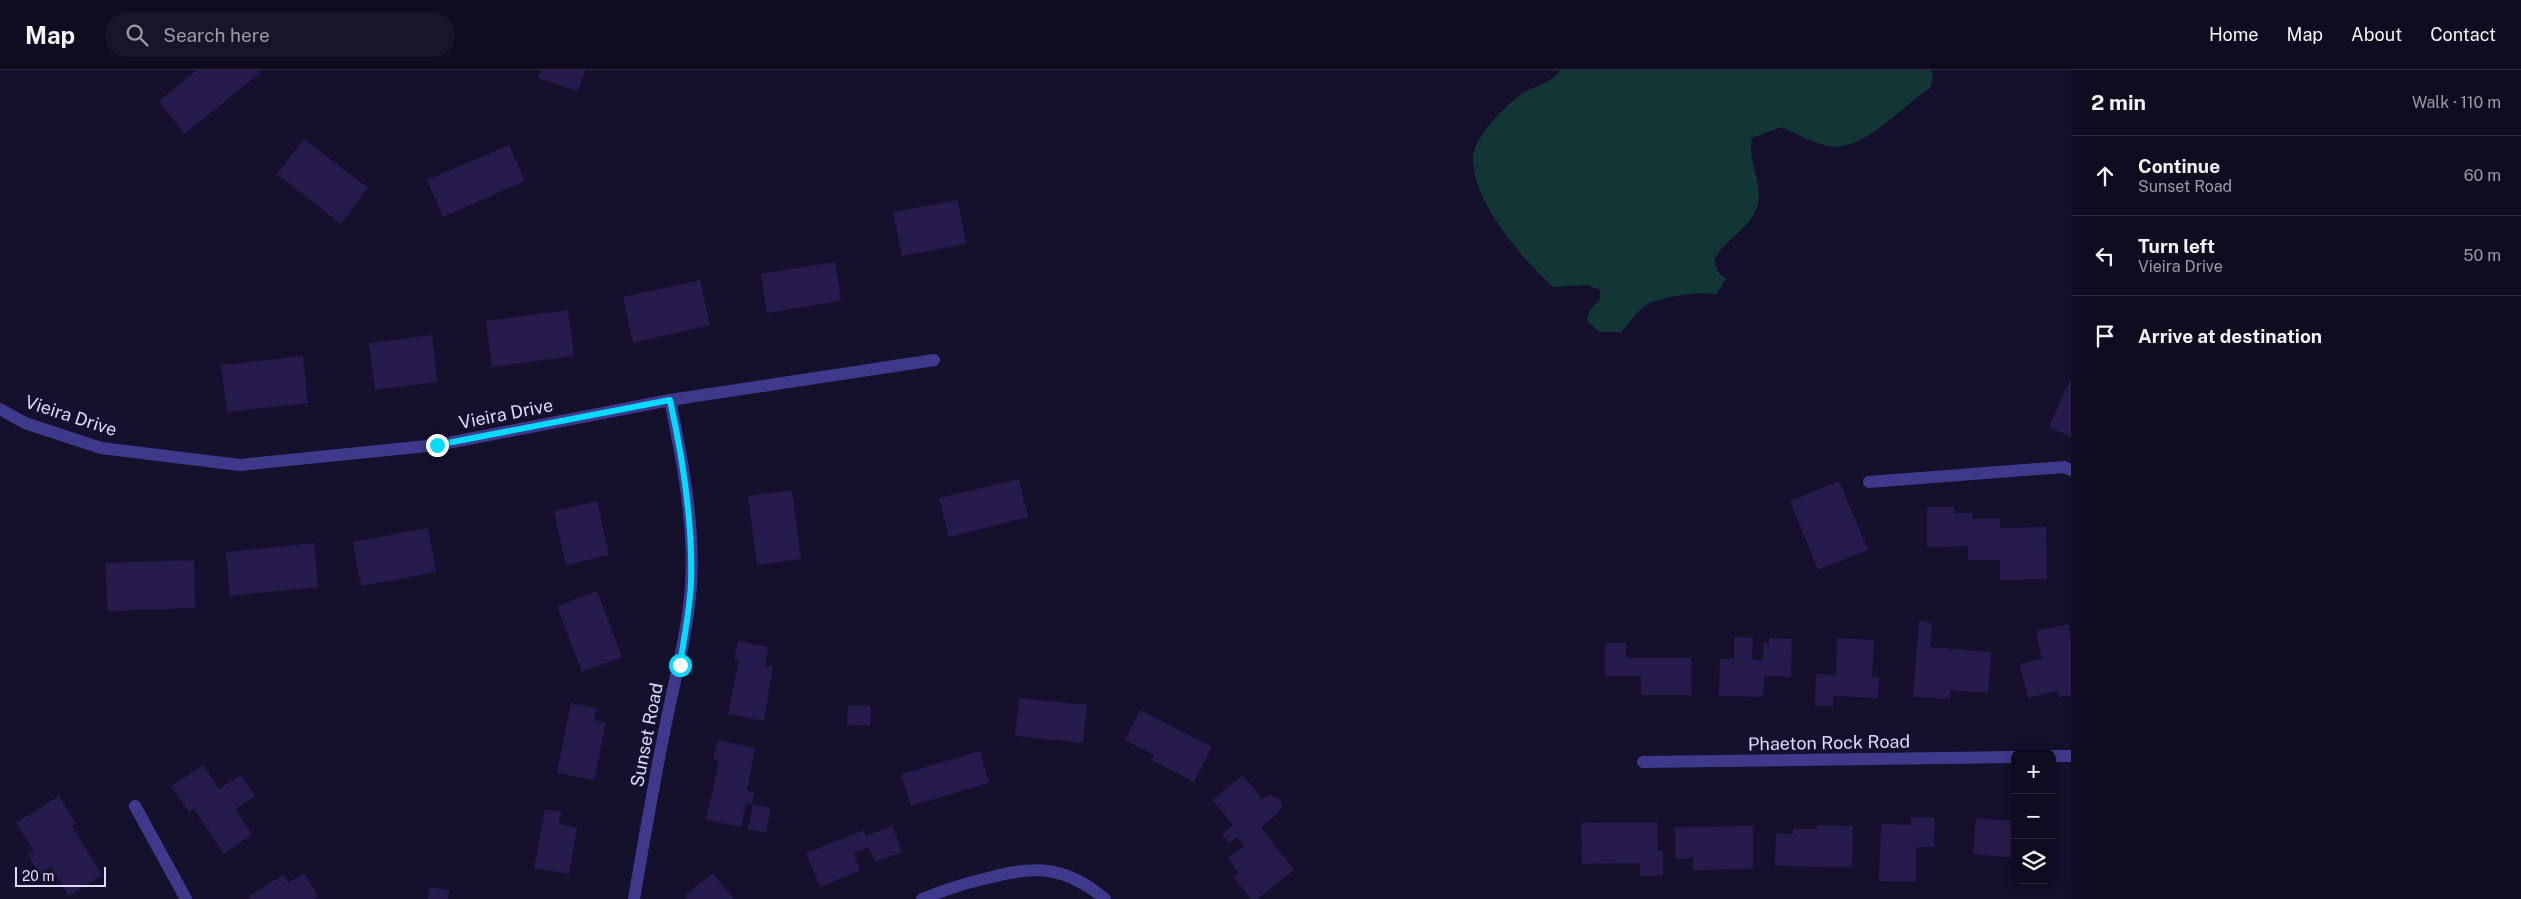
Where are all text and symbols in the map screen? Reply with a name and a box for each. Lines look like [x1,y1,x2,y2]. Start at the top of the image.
search box [105,12,455,57]
text: Map [25,21,75,49]
icon: search [123,21,151,49]
text: Search here [163,24,270,46]
text: Home [2209,24,2259,45]
text: Map [2287,24,2323,45]
text: About [2351,24,2402,45]
text: Contact [2430,24,2496,45]
text: 2 min [2091,90,2146,115]
text: Walk · 110 m [2412,93,2501,112]
text: Continue [2138,155,2220,177]
icon: ahead [2091,162,2119,190]
text: 60 m [2464,166,2501,185]
text: Sunset Road [2138,177,2232,196]
text: Turn left [2138,235,2215,257]
icon: left [2091,242,2119,270]
text: 50 m [2463,246,2501,265]
text: Vieira Drive [2138,257,2223,276]
icon: arrive [2091,322,2119,350]
text: Arrive at destination [2138,325,2322,347]
street label: Vieira Drive [23,391,120,440]
street label: Vieira Drive [457,394,555,433]
route end [426,434,449,457]
route start [669,654,692,677]
street label: Sunset Road [626,681,667,789]
street label: Phaeton Rock Road [1748,731,1910,754]
map controls [2011,749,2056,884]
button: + [2011,749,2056,794]
button: − [2011,794,2056,839]
button: layers [2011,839,2056,884]
scale bar [15,864,106,887]
text: 20 m [22,868,54,884]

